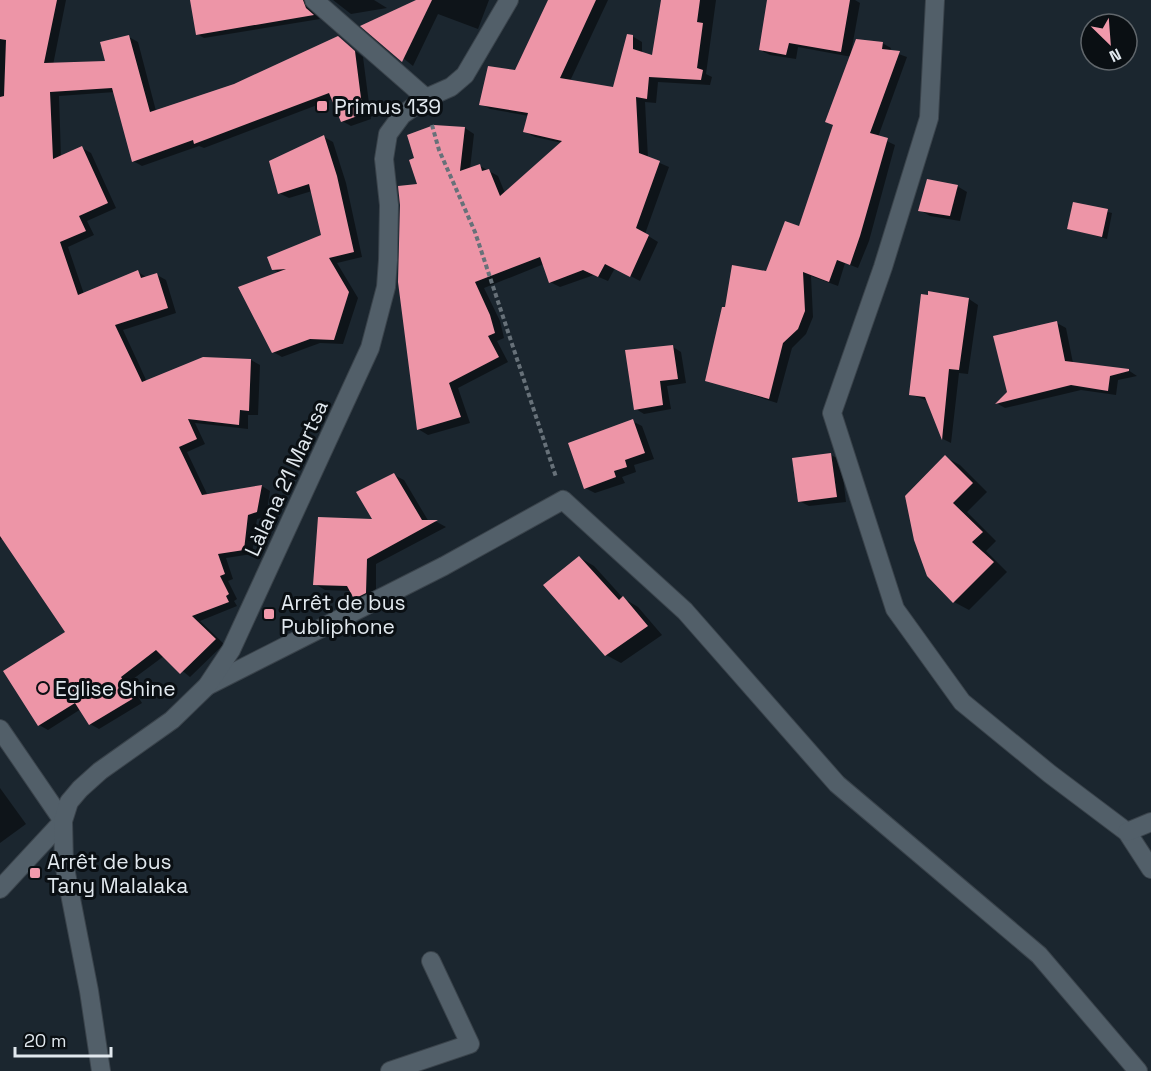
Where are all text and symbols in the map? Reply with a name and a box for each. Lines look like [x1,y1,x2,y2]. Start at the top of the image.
north arrow [1079,12,1139,72]
text: N [1106,43,1124,67]
place label: Primus 139 [334,93,441,120]
marker: Primus 139 [315,99,329,113]
street label: Làlana 21 Martsa [238,396,334,560]
place label: Arrêt de bus Publiphone [281,589,406,640]
marker: Arrêt de bus Publiphone [262,607,276,621]
place label: Eglise Shine [55,675,176,702]
marker: Eglise Shine [36,681,50,695]
place label: Arrêt de bus Tany Malalaka [47,848,188,899]
marker: Arrêt de bus Tany Malalaka [28,866,42,880]
scale bar [15,1020,111,1058]
text: 20 m [24,1029,67,1052]

